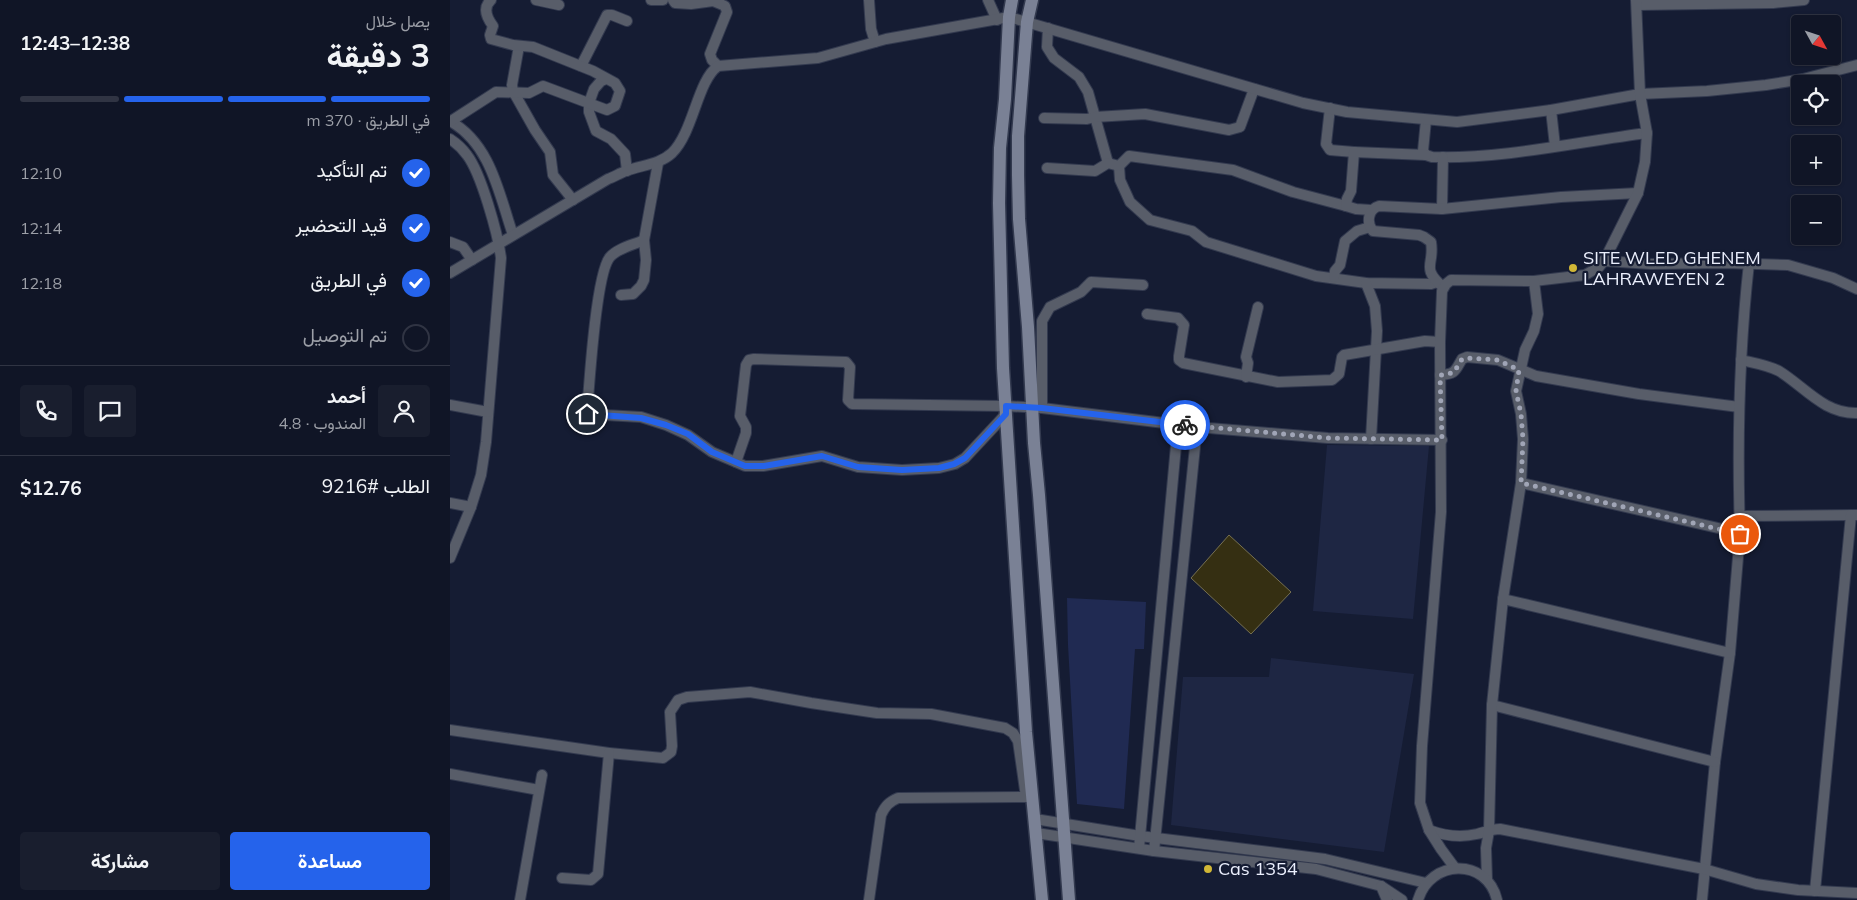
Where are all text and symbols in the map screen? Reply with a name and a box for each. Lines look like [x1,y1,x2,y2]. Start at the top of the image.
text: يصل خلال [366,11,430,31]
north arrow [1791,15,1841,65]
map controls [1791,15,1841,245]
text: 12:38–12:43 [20,31,130,55]
text: 3 دقيقة [327,35,430,75]
button: locate [1791,75,1841,125]
text: في الطريق · 370 m [306,110,430,130]
button: + [1791,135,1841,185]
text: تم التأكيد [317,158,387,182]
icon: check [402,159,430,187]
text: 12:10 [20,163,62,183]
button: − [1791,195,1841,245]
text: قيد التحضير [296,213,387,237]
icon: check [402,214,430,242]
text: 12:14 [20,218,62,238]
place label: SITE WLED GHENEM LAHRAWEYEN 2 [1583,246,1761,290]
marker: SITE WLED GHENEM LAHRAWEYEN 2 [1567,262,1579,274]
text: في الطريق [310,268,387,292]
icon: check [402,269,430,297]
text: 12:18 [20,273,62,293]
text: تم التوصيل [303,323,387,347]
text: أحمد [327,384,366,408]
button: phone [20,385,72,437]
button: chat [84,385,136,437]
button: person [378,385,430,437]
pin [566,393,608,435]
icon: home [573,400,601,428]
courier [1160,400,1210,450]
icon: bike [1171,411,1199,439]
text: المندوب · 4.8 [279,413,366,433]
text: الطلب #9216 [322,474,430,498]
text: $12.76 [20,476,82,500]
pin [1719,513,1761,555]
icon: bag [1726,520,1754,548]
button: مشاركة [20,832,220,890]
button: مساعدة [230,832,430,890]
place label: Cas 1354 [1218,857,1298,880]
marker: Cas 1354 [1202,863,1214,875]

